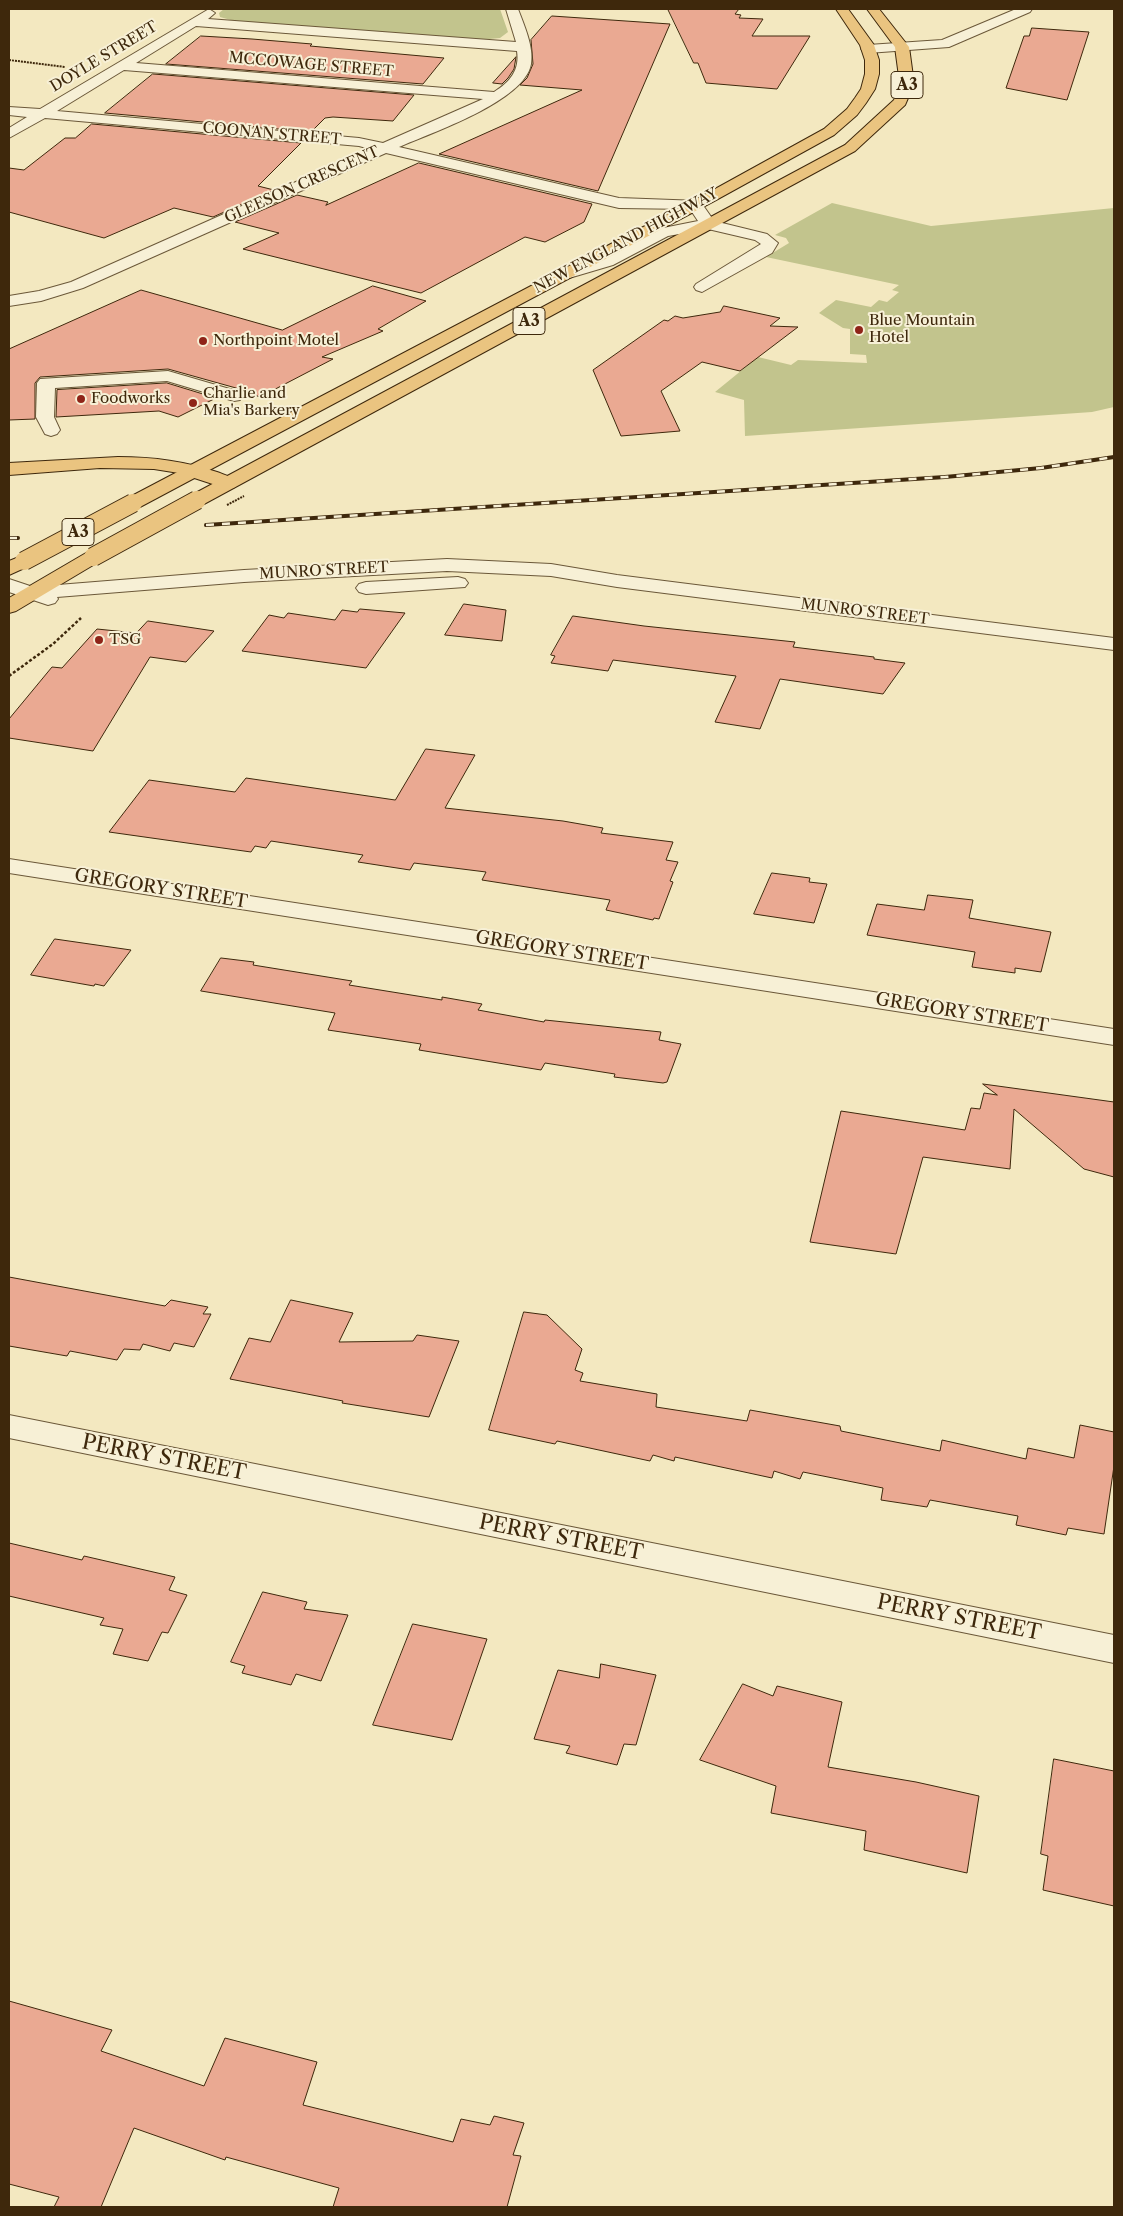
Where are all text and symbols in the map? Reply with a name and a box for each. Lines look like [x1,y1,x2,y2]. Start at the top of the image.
street label: DOYLE STREET [47,18,161,96]
street label: MCCOWAGE STREET [228,49,394,81]
road number: A3 [891,72,923,98]
street label: COONAN STREET [202,119,342,149]
street label: GLEESON CRESCENT [222,143,382,227]
street label: NEW ENGLAND HIGHWAY [531,185,721,297]
road number: A3 [513,308,545,334]
place label: Blue Mountain Hotel [869,312,975,347]
marker: Blue Mountain Hotel [853,324,865,336]
place label: Northpoint Motel [213,332,339,350]
marker: Northpoint Motel [197,335,209,347]
place label: Charlie and Mia's Barkery [203,385,300,420]
place label: Foodworks [91,390,170,408]
marker: Foodworks [75,393,87,405]
marker: Charlie and Mia's Barkery [187,397,199,409]
road number: A3 [62,518,94,546]
street label: MUNRO STREET [259,559,389,583]
street label: MUNRO STREET [800,595,930,629]
place label: TSG [109,631,141,649]
marker: TSG [93,634,105,646]
street label: GREGORY STREET [73,865,249,913]
street label: GREGORY STREET [474,927,650,975]
street label: GREGORY STREET [874,989,1050,1037]
street label: PERRY STREET [80,1430,248,1486]
street label: PERRY STREET [477,1510,645,1566]
street label: PERRY STREET [875,1590,1043,1646]

